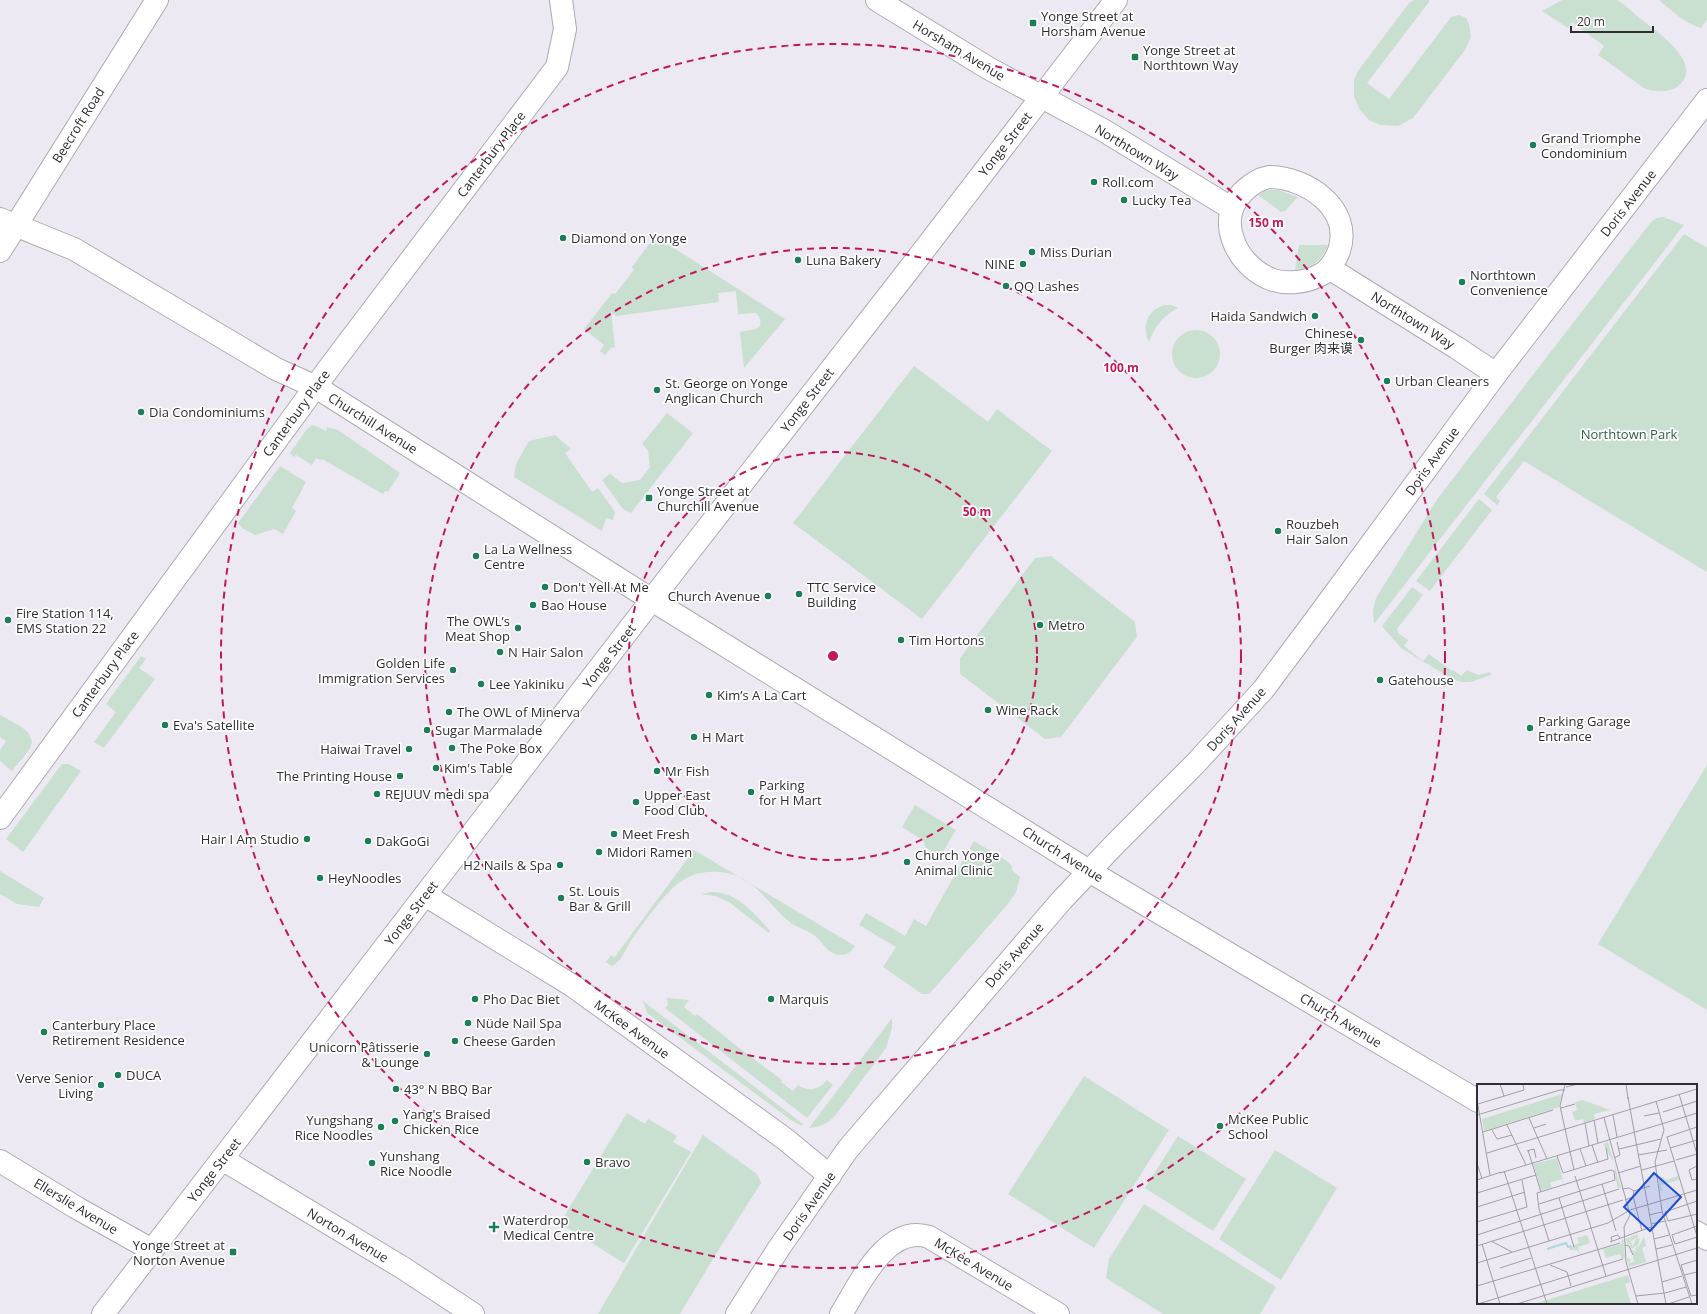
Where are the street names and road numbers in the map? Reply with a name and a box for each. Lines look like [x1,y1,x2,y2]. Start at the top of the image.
street label: Horsham Avenue [909,15,1009,85]
street label: Beecroft Road [48,84,108,166]
street label: Canterbury Place [453,107,529,201]
street label: Yonge Street [974,108,1036,180]
street label: Northtown Way [1092,120,1183,184]
street label: Doris Avenue [1596,166,1660,240]
street label: Northtown Way [1368,287,1459,353]
street label: Yonge Street [776,364,838,436]
street label: Canterbury Place [258,366,334,460]
street label: Churchill Avenue [325,388,421,458]
street label: Doris Avenue [1401,423,1463,499]
street label: Yonge Street [578,620,640,692]
street label: Canterbury Place [67,627,143,721]
street label: Doris Avenue [1202,683,1270,755]
street label: Church Avenue [1019,822,1107,886]
street label: Yonge Street [380,877,442,949]
street label: Doris Avenue [981,919,1047,991]
street label: Church Avenue [1297,989,1385,1051]
street label: McKee Avenue [591,996,673,1062]
street label: Yonge Street [183,1134,245,1206]
street label: Doris Avenue [778,1168,840,1244]
street label: Ellerslie Avenue [31,1174,121,1238]
street label: Norton Avenue [304,1204,392,1266]
street label: McKee Avenue [931,1233,1017,1295]

